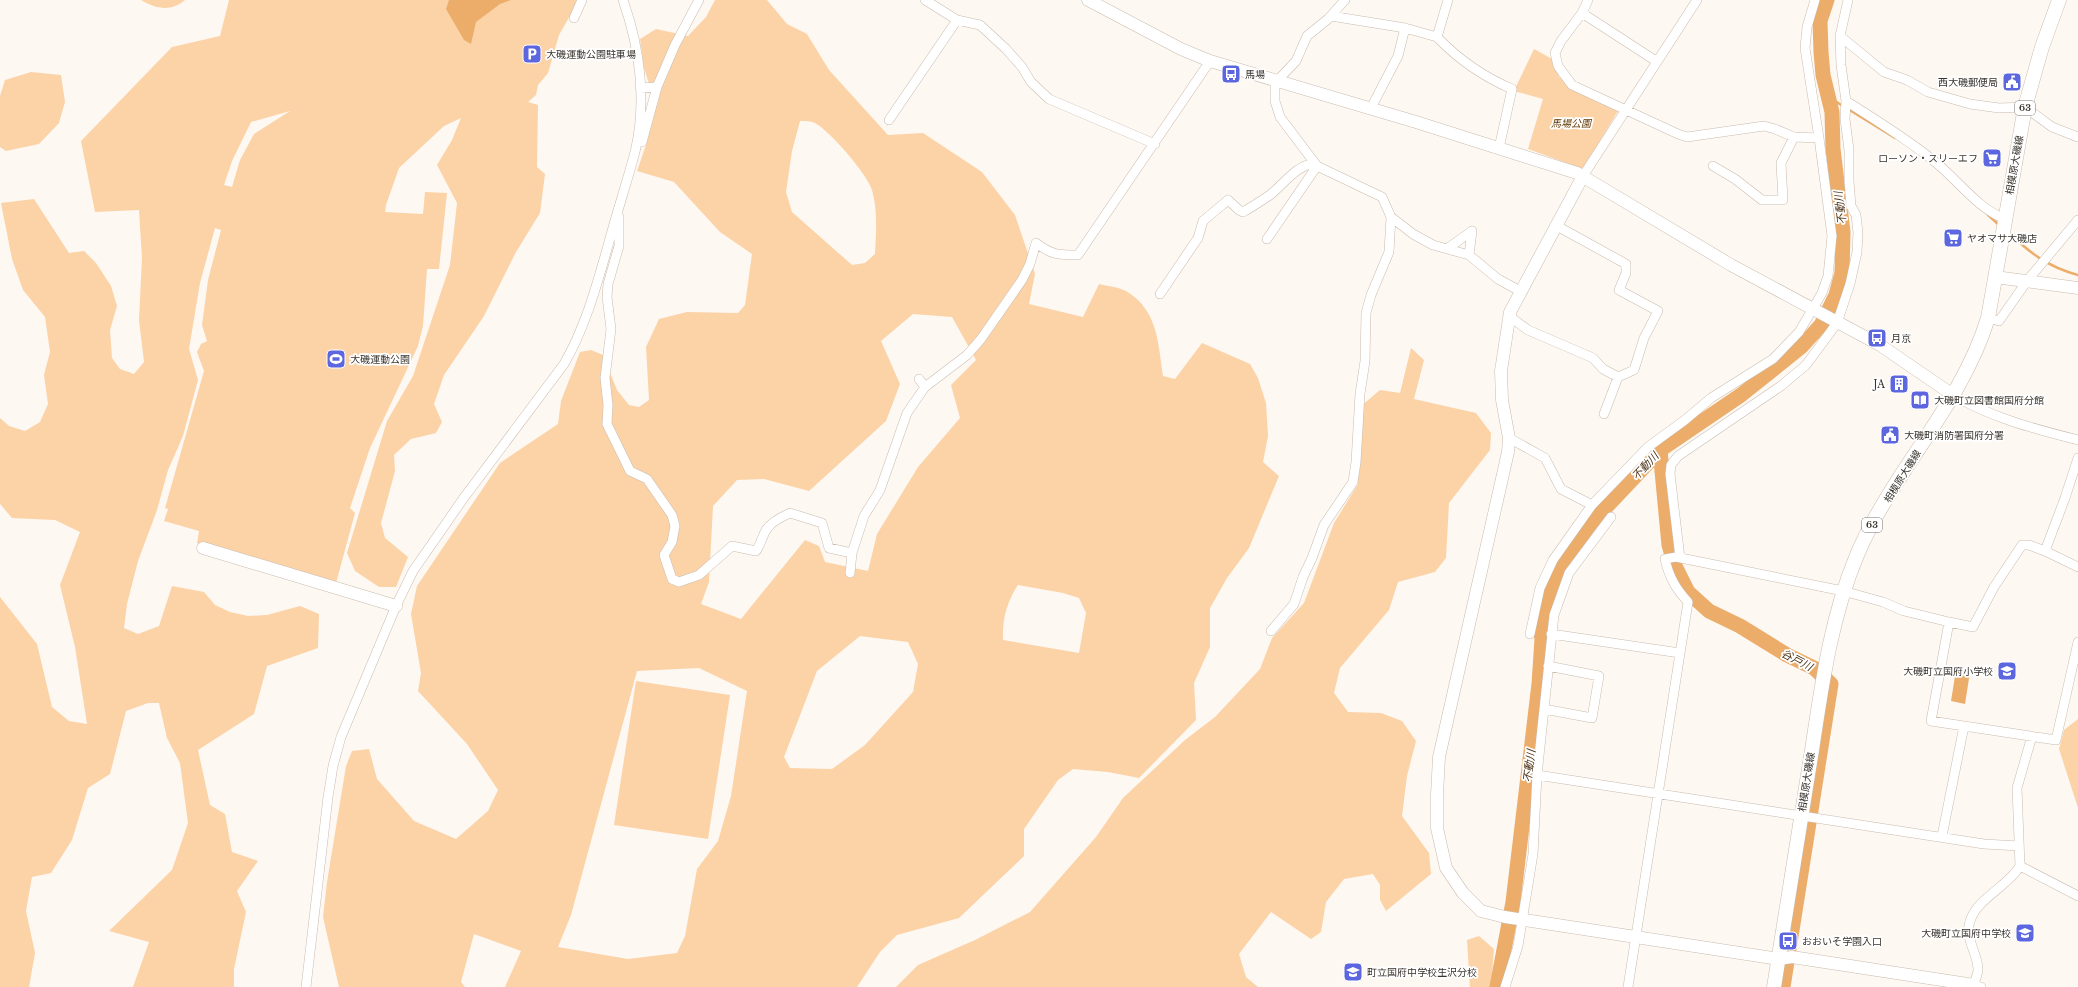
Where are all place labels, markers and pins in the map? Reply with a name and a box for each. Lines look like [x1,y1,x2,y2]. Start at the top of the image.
parking icon: 大磯運動公園駐車場 [521,43,543,65]
place label: 大磯運動公園駐車場 [546,48,636,61]
bus stop icon: 馬場 [1220,63,1242,85]
place label: 馬場 [1245,68,1265,81]
public building icon: 西大磯郵便局 [2001,71,2023,93]
place label: 西大磯郵便局 [1938,76,1998,89]
supermarket icon: ローソン・スリーエフ [1981,147,2003,169]
place label: ローソン・スリーエフ [1878,152,1978,165]
supermarket icon: ヤオマサ大磯店 [1942,227,1964,249]
place label: ヤオマサ大磯店 [1967,232,2037,245]
bus stop icon: 月京 [1866,327,1888,349]
place label: 月京 [1891,332,1911,345]
sports icon: 大磯運動公園 [325,348,347,370]
place label: 大磯運動公園 [350,353,410,366]
building icon: JA [1888,373,1910,395]
place label: JA [1871,378,1885,391]
library icon: 大磯町立図書館国府分館 [1909,389,1931,411]
place label: 大磯町立図書館国府分館 [1934,394,2044,407]
public building icon: 大磯町消防署国府分署 [1879,424,1901,446]
place label: 大磯町消防署国府分署 [1904,429,2004,442]
school or university icon: 大磯町立国府小学校 [1996,660,2018,682]
place label: 大磯町立国府小学校 [1903,665,1993,678]
school or university icon: 大磯町立国府中学校 [2014,922,2036,944]
place label: 大磯町立国府中学校 [1921,927,2011,940]
bus stop icon: おおいそ学園入口 [1777,930,1799,952]
place label: おおいそ学園入口 [1802,935,1882,948]
school or university icon: 町立国府中学校生沢分校 [1342,961,1364,983]
place label: 町立国府中学校生沢分校 [1367,966,1477,979]

